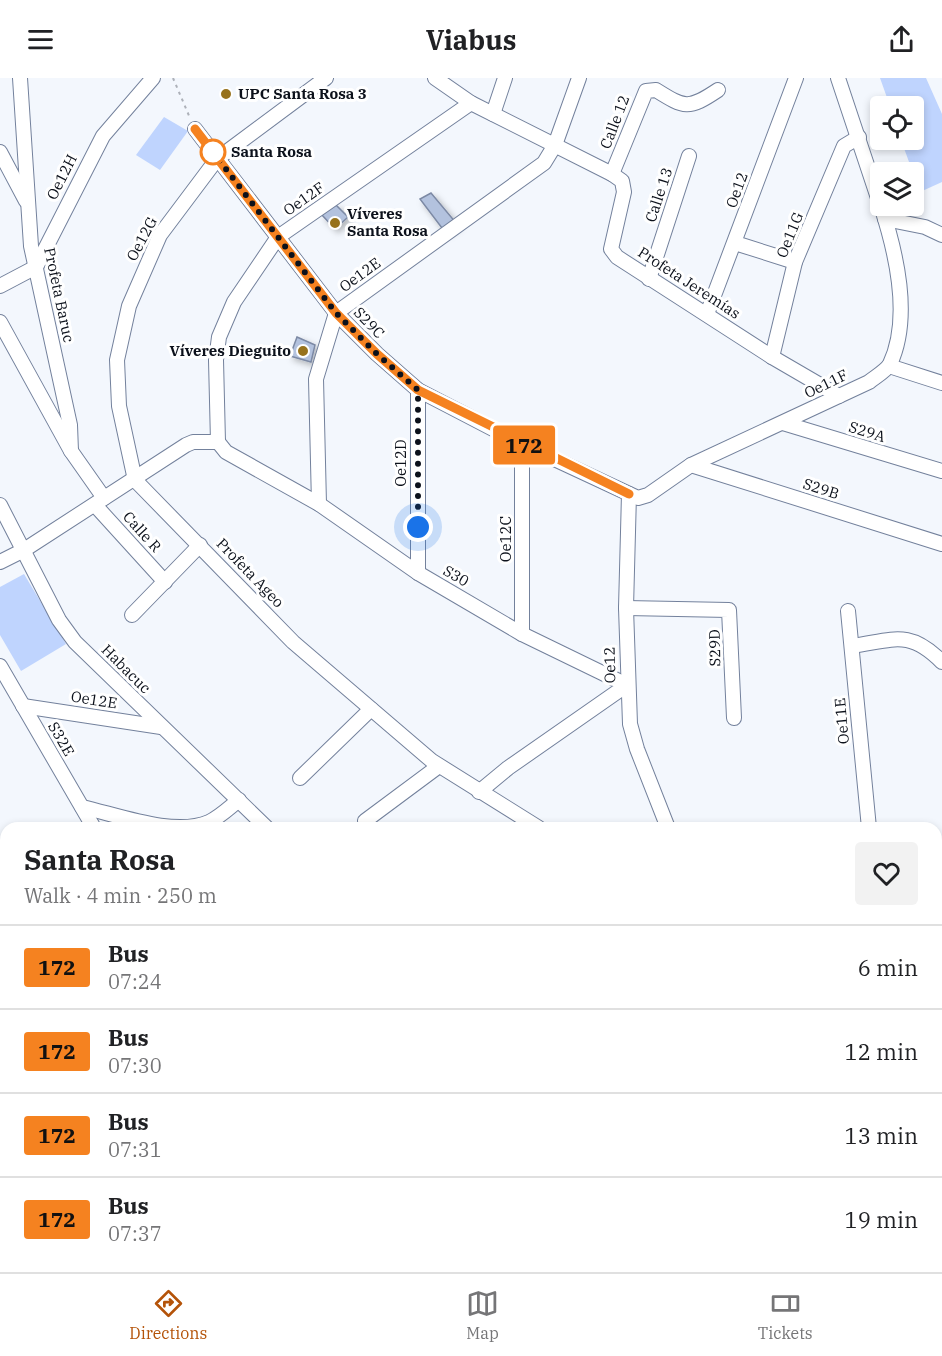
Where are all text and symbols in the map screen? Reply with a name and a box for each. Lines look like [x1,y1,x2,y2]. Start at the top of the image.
text: Viabus [426,22,516,57]
icon: menu [24,23,57,56]
icon: share [885,23,918,56]
place label: UPC Santa Rosa 3 [238,84,367,103]
marker: UPC Santa Rosa 3 [219,87,233,101]
street label: Calle 12 [596,92,633,152]
map controls [870,96,924,216]
button: locate [870,96,924,150]
marker: Santa Rosa [200,139,226,165]
place label: Santa Rosa [231,142,313,161]
street label: Oe12H [42,151,81,203]
button: layers [870,162,924,216]
street label: Calle 13 [641,165,676,225]
street label: Oe12 [721,169,752,210]
street label: Oe12F [279,178,328,220]
place label: Víveres Santa Rosa [347,204,429,240]
street label: Oe11G [772,209,807,260]
street label: Oe12G [122,213,161,264]
marker: Víveres Santa Rosa [328,216,342,230]
street label: Profeta Jeremías [635,242,744,323]
street label: Profeta Baruc [40,246,79,344]
street label: Oe12E [335,253,384,296]
street label: S29C [350,303,389,342]
place label: Víveres Dieguito [170,341,291,360]
marker: Víveres Dieguito [296,344,310,358]
street label: Oe11F [801,365,851,402]
street label: S29A [847,417,888,446]
line badge: 172 [490,426,558,464]
text: 172 [505,431,543,459]
street label: Oe12D [391,439,410,487]
street label: S29B [801,474,842,503]
street label: Calle R [119,507,166,556]
your location [403,512,433,542]
street label: Oe12C [496,516,515,562]
street label: Profeta Ageo [213,534,288,611]
street label: S30 [440,561,473,591]
street label: S29D [705,629,724,667]
street label: Habacuc [98,640,155,697]
street label: Oe12 [600,646,619,684]
street label: Oe12E [70,686,118,713]
street label: Oe11E [830,697,853,745]
street label: S32E [44,718,79,759]
text: Santa Rosa [24,841,175,878]
button: heart [855,842,918,905]
text: Walk · 4 min · 250 m [24,882,217,909]
text: Bus [108,939,149,968]
text: 172 [38,953,76,981]
text: 6 min [858,953,918,982]
text: 07:24 [108,968,162,995]
text: Bus [108,1023,149,1052]
text: 172 [38,1037,76,1065]
text: 12 min [845,1037,918,1066]
text: 07:30 [108,1052,162,1079]
text: Bus [108,1107,149,1136]
text: 172 [38,1121,76,1149]
text: 13 min [845,1121,918,1150]
text: 07:31 [108,1136,162,1163]
text: Bus [108,1191,149,1220]
text: 172 [38,1205,76,1233]
text: 19 min [845,1205,918,1234]
text: 07:37 [108,1220,162,1247]
tab: Directions [129,1287,207,1343]
tab: Map [466,1287,499,1343]
tab: Tickets [758,1287,813,1343]

